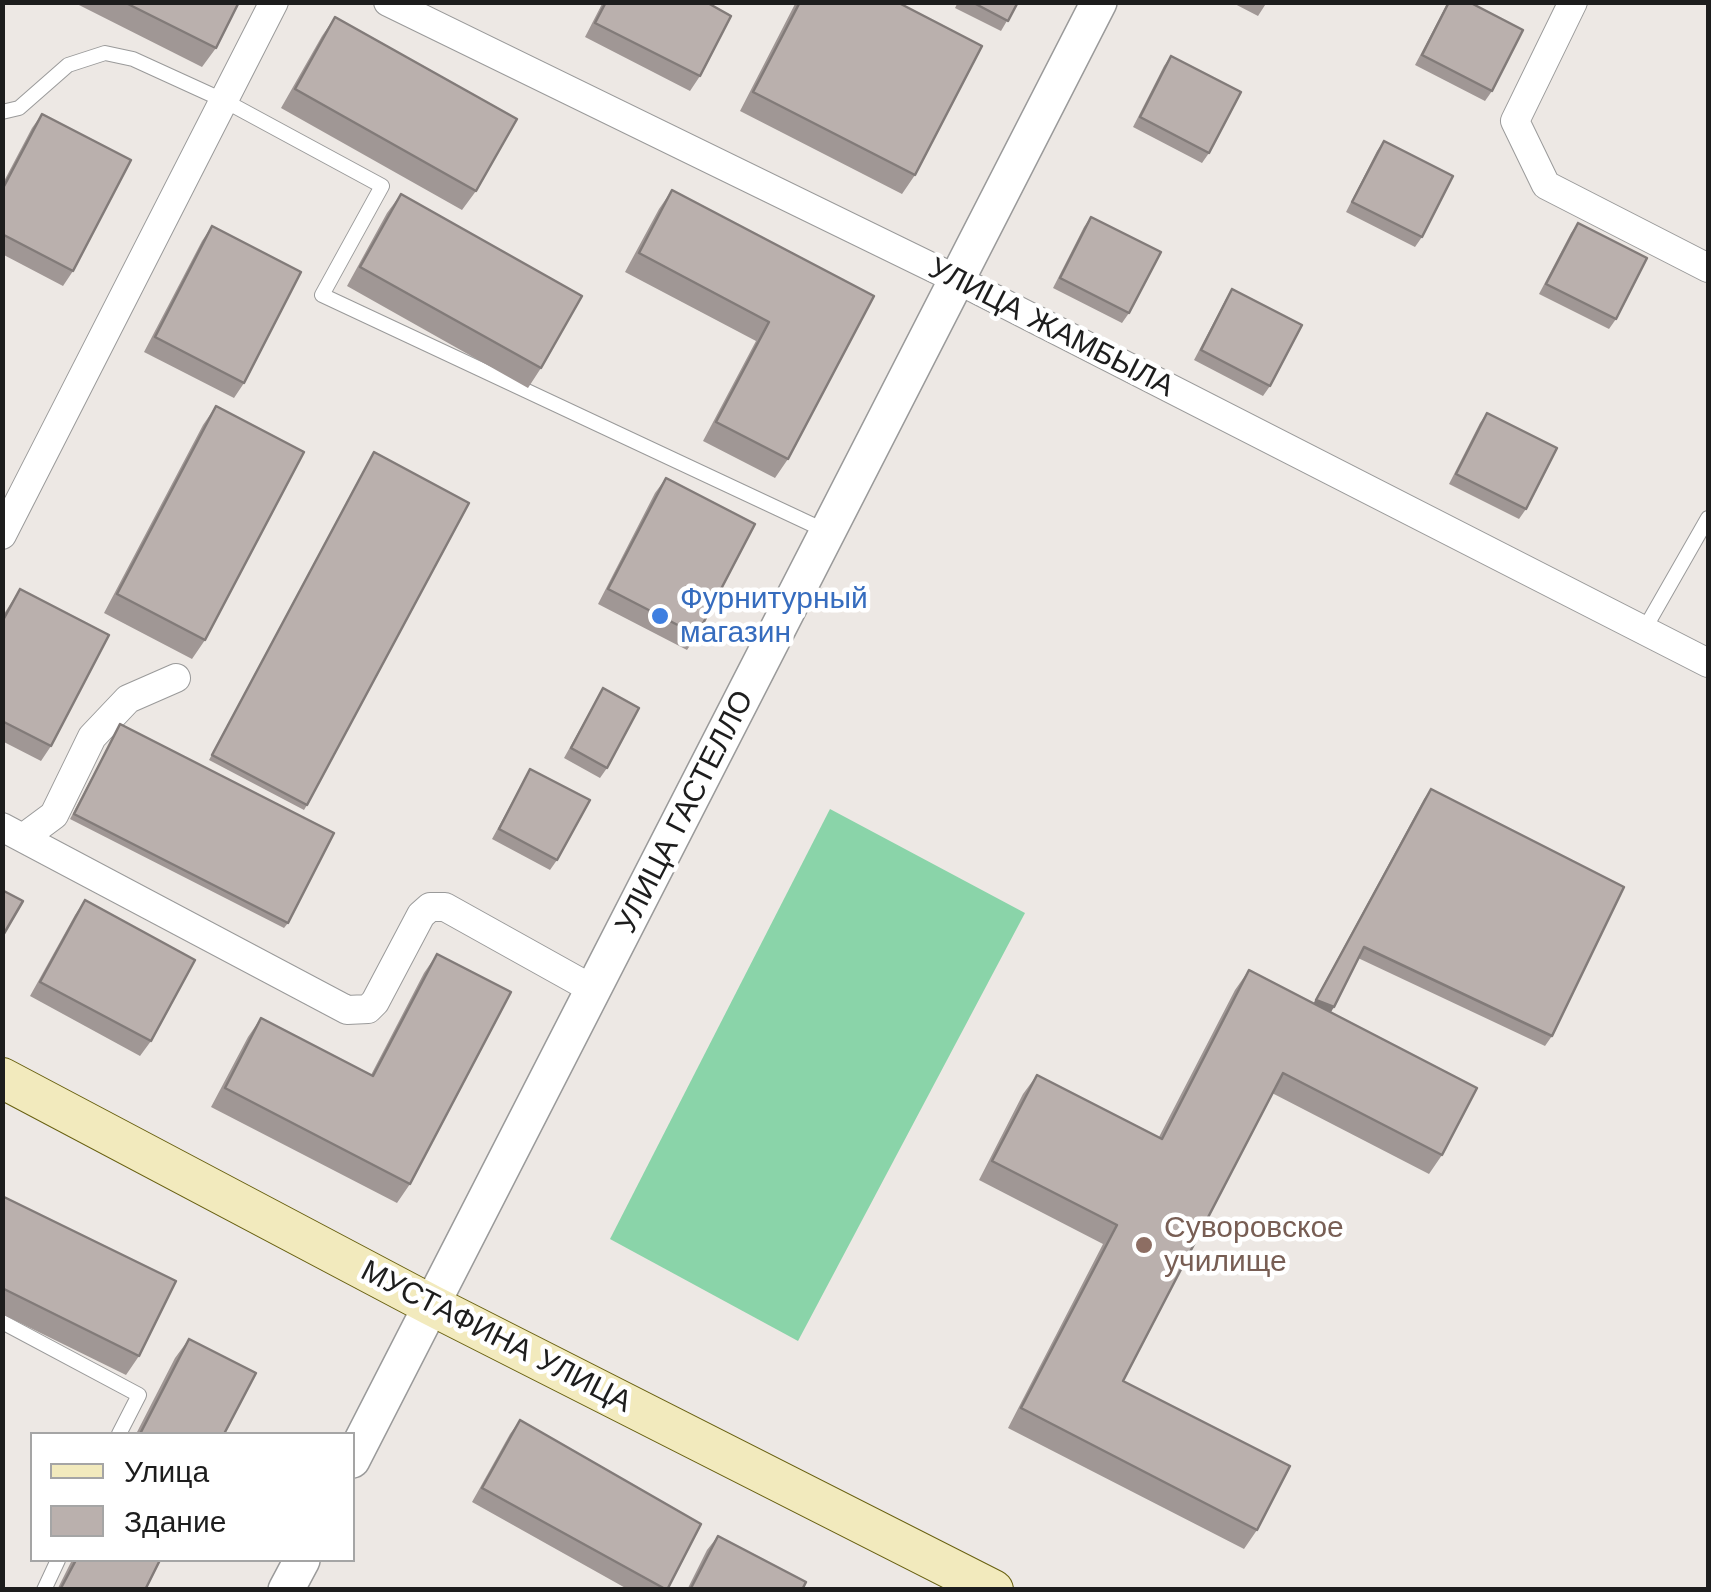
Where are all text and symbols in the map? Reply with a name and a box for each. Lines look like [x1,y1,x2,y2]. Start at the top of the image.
street label: УЛИЦА ЖАМБЫЛА [922,251,1180,405]
place label: Фурнитурный магазин [680,581,868,652]
marker: Фурнитурный магазин [649,605,671,627]
street label: УЛИЦА ГАСТЕЛЛО [608,685,762,939]
place label: Суворовское училище [1164,1210,1344,1280]
marker: Суворовское училище [1133,1234,1155,1256]
street label: МУСТАФИНА УЛИЦА [355,1253,637,1421]
legend [30,1432,355,1562]
text: Улица [124,1454,209,1489]
text: Здание [124,1504,226,1539]

